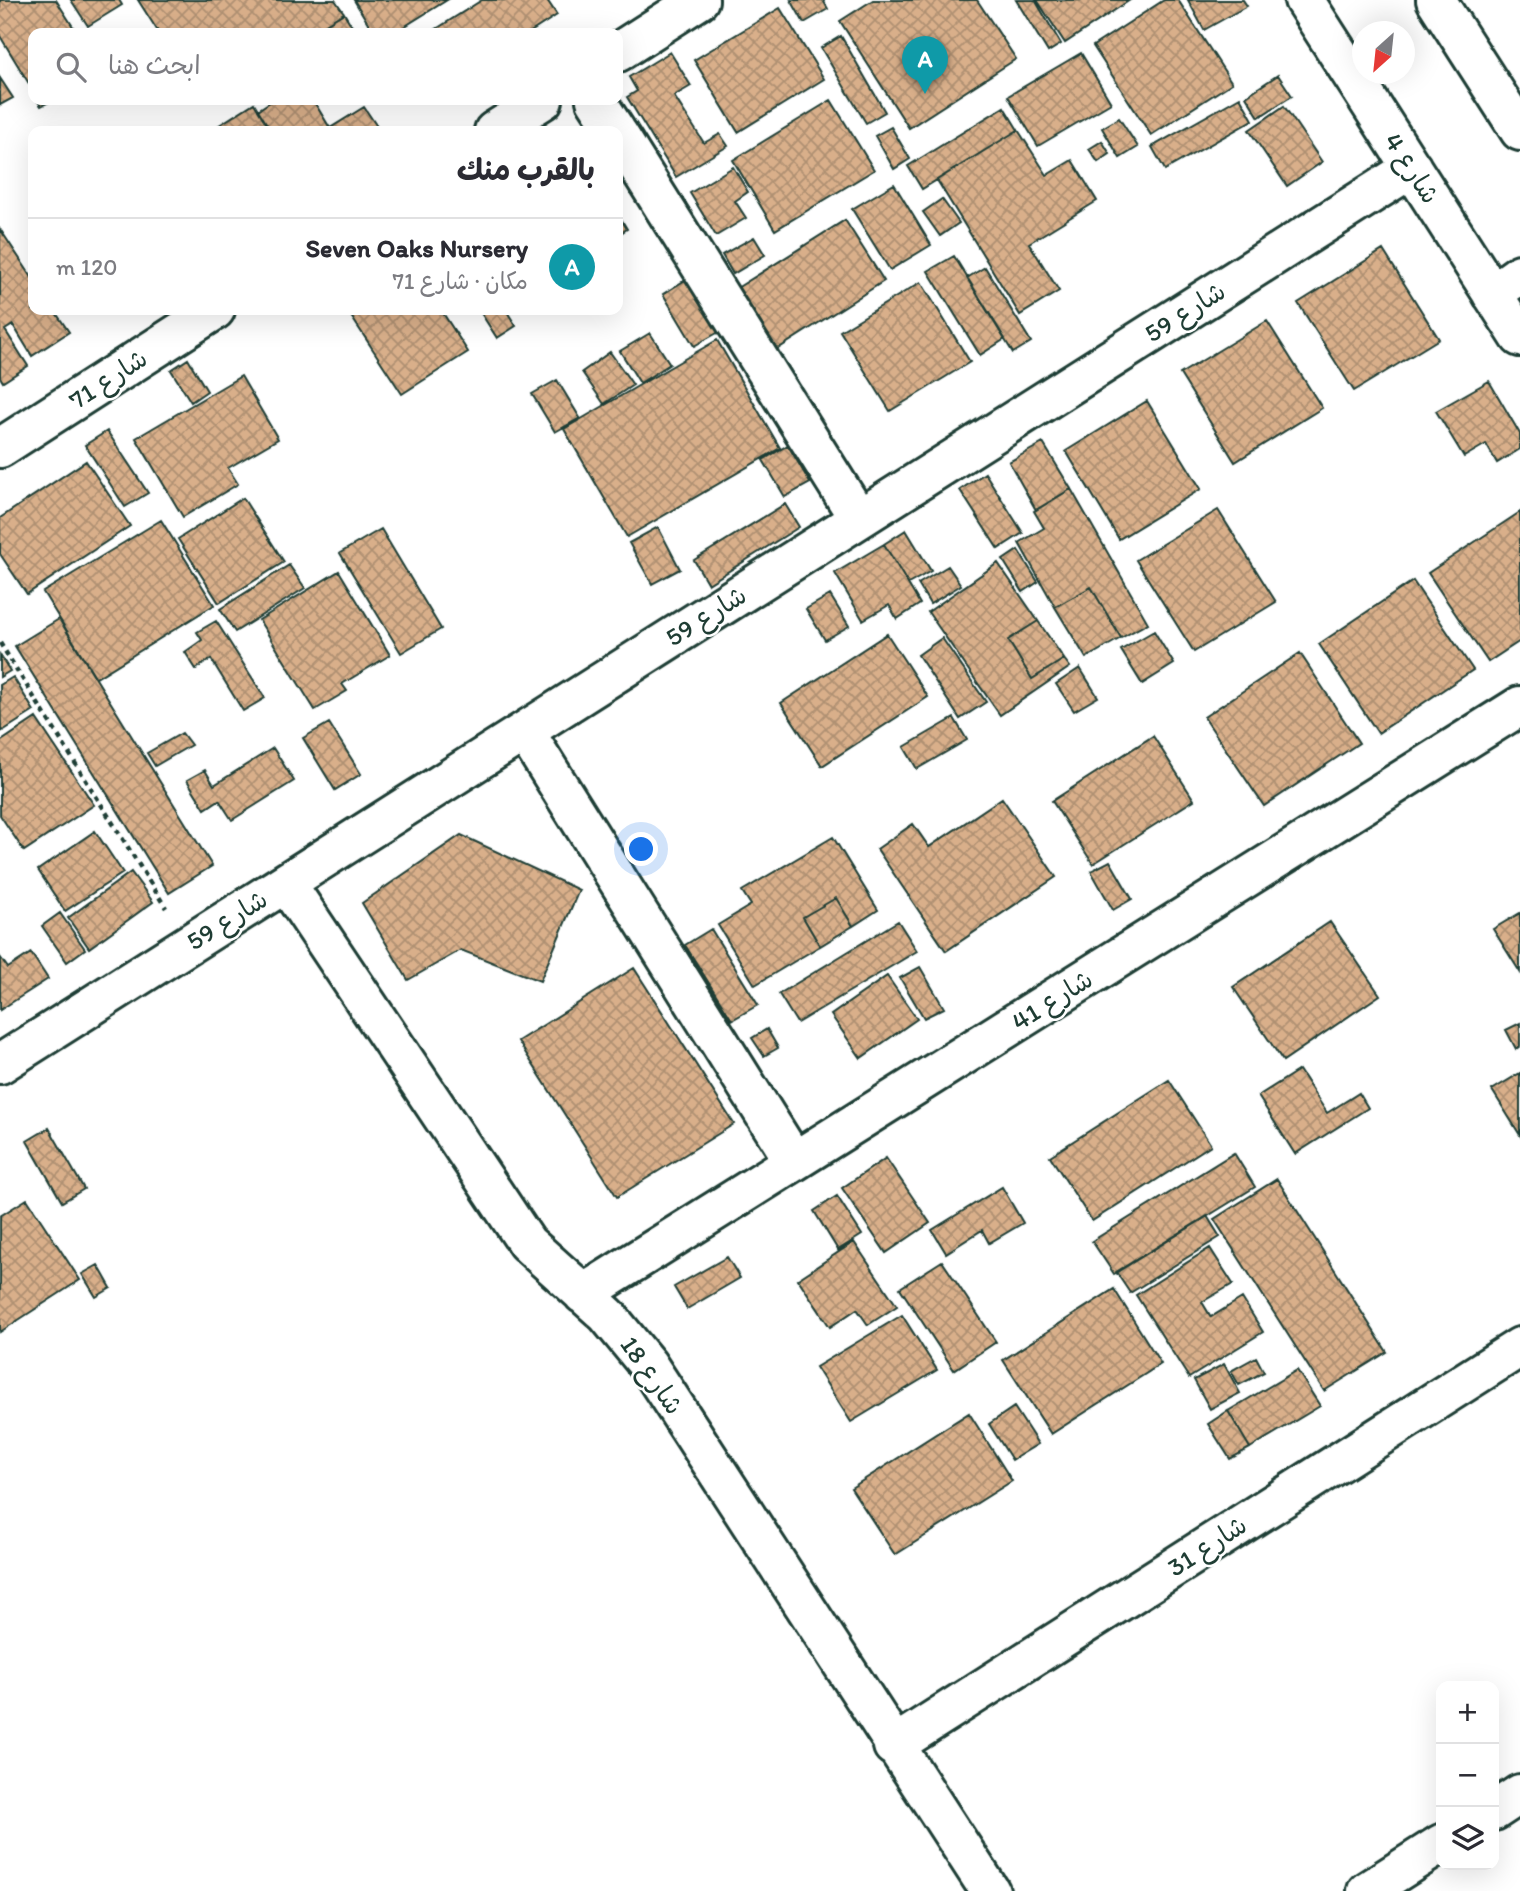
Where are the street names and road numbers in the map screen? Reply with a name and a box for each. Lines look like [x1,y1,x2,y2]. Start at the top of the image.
street label: شارع 4 [1376,127,1447,210]
street label: شارع 59 [1139,275,1232,351]
street label: شارع 71 [63,342,154,418]
street label: شارع 59 [660,579,753,655]
street label: شارع 59 [181,883,274,959]
street label: شارع 41 [1005,963,1100,1039]
street label: شارع 18 [612,1330,690,1422]
street label: شارع 31 [1161,1509,1254,1585]

